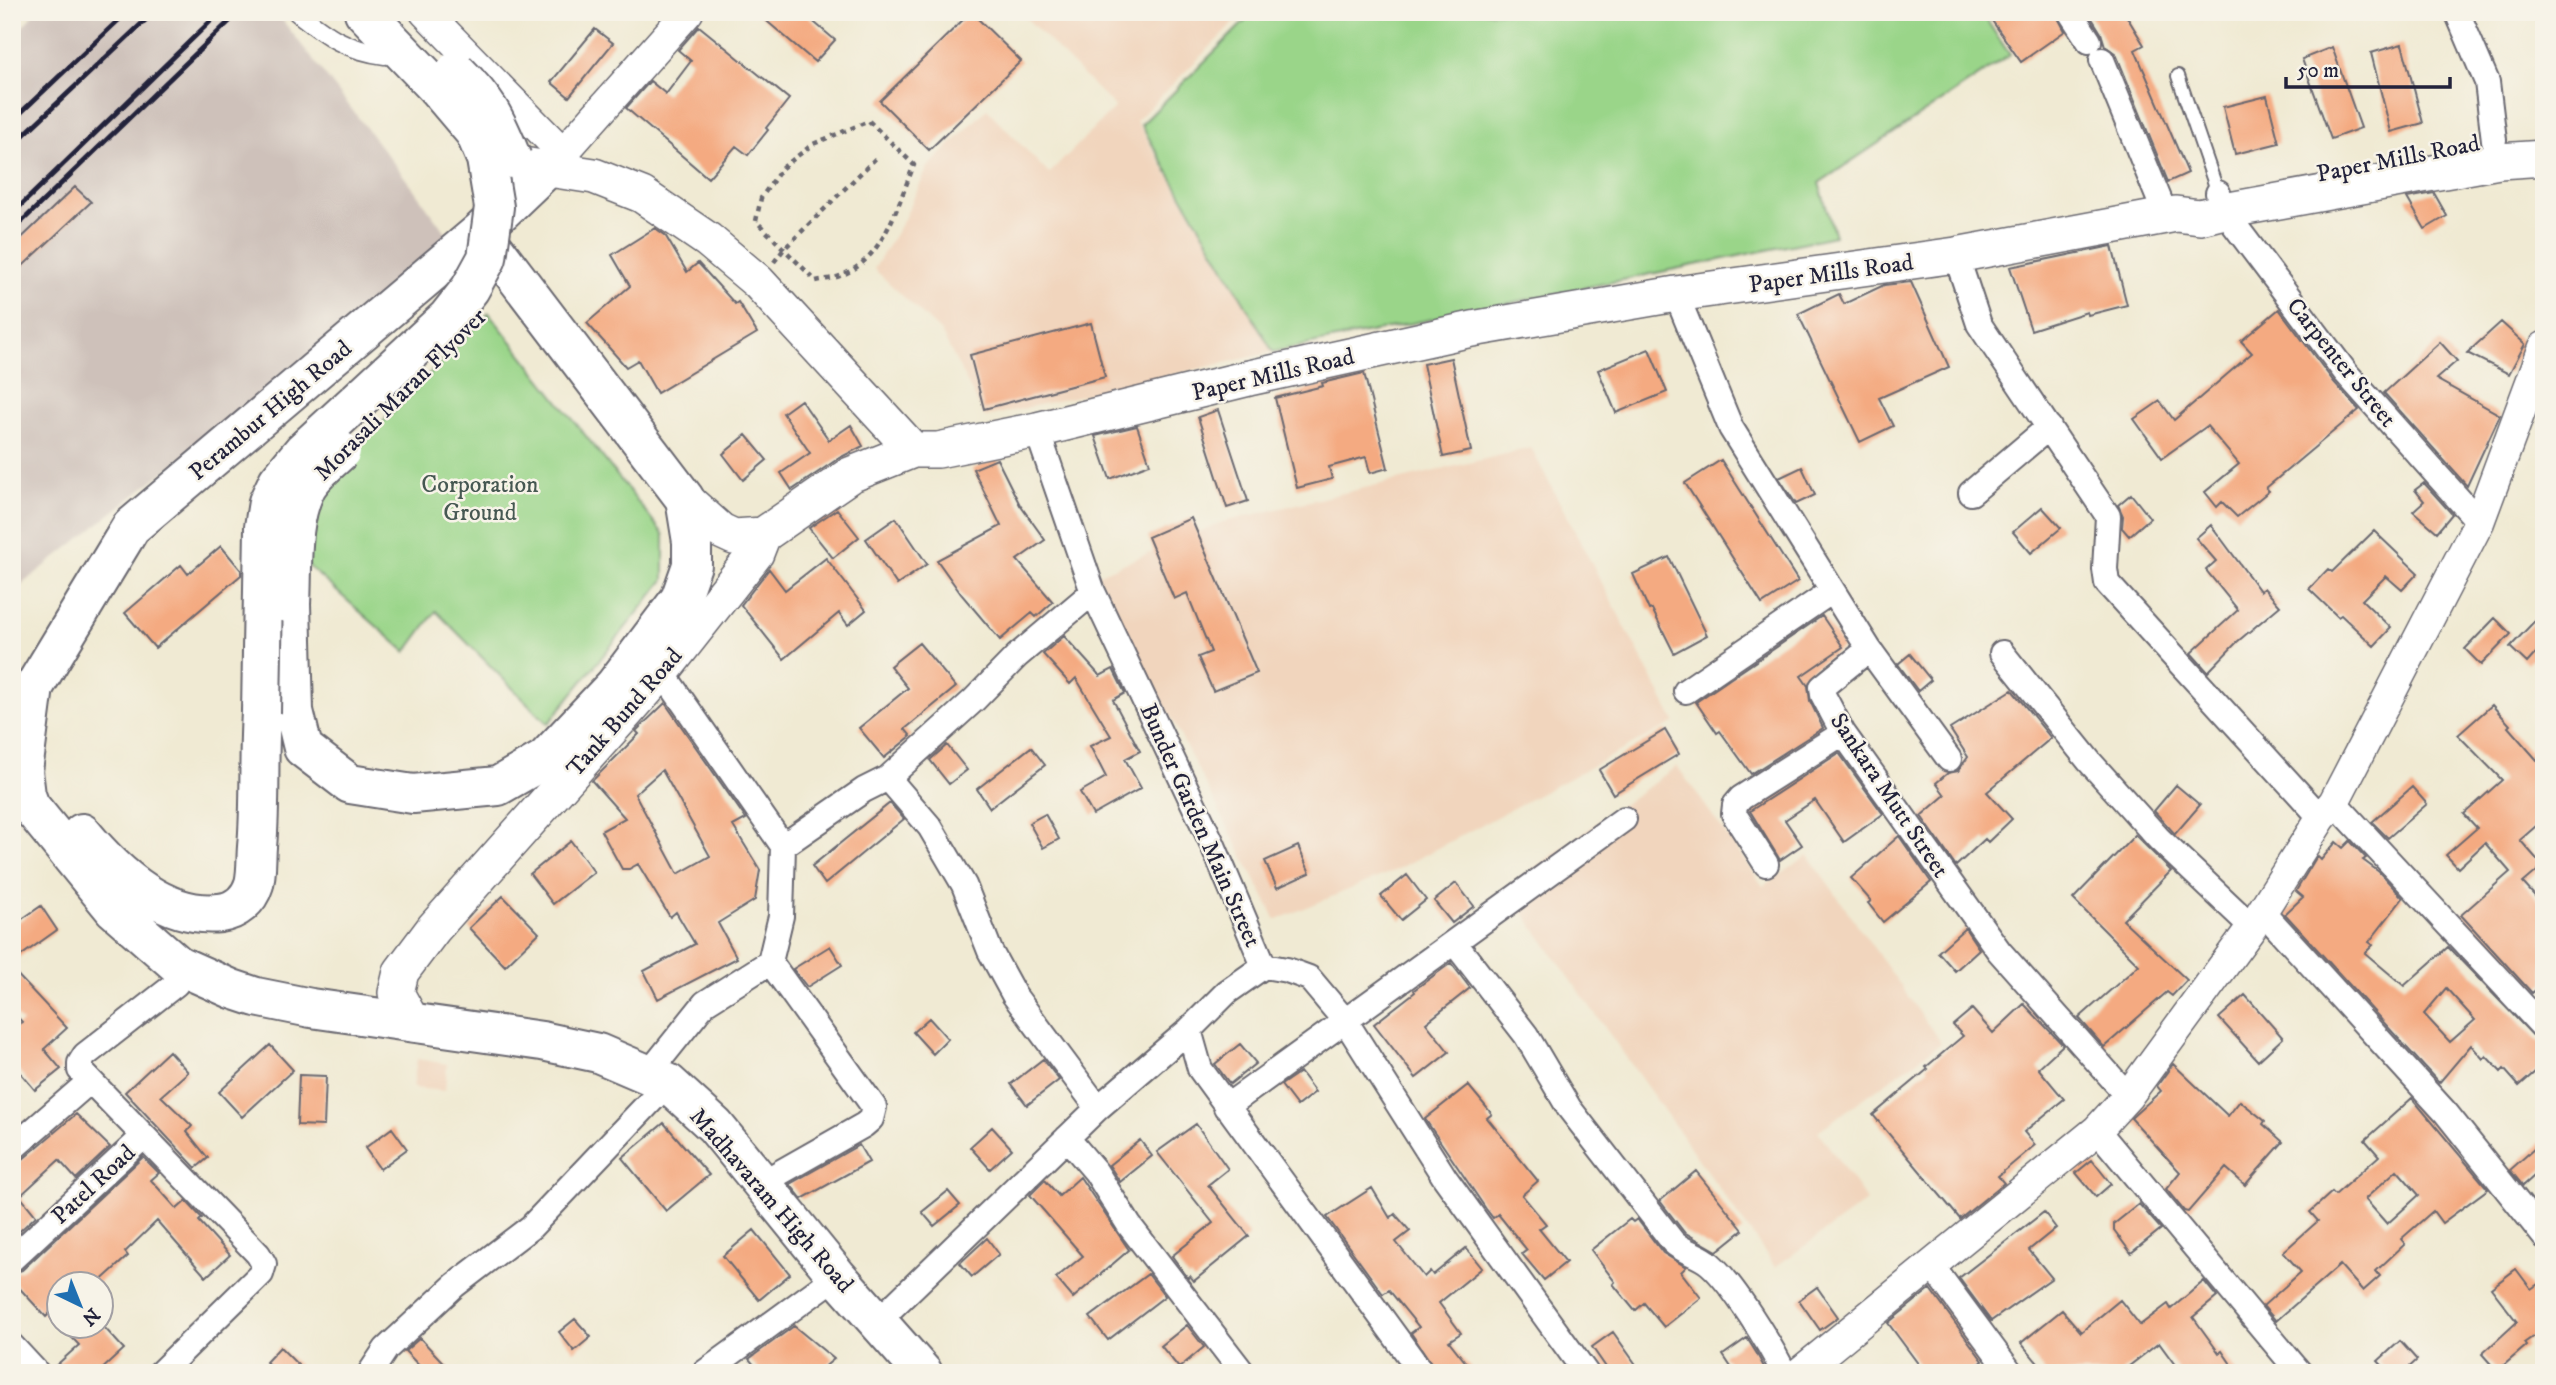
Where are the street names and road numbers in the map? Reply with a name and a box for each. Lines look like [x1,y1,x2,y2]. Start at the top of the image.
street label: Paper Mills Road [2314,128,2482,190]
street label: Paper Mills Road [1747,248,1915,300]
street label: Carpenter Street [2280,292,2403,434]
street label: Morasali Maran Flyover [308,302,493,487]
street label: Perambur High Road [183,334,358,487]
street label: Paper Mills Road [1189,342,1357,408]
street label: Tank Bund Road [560,642,689,784]
street label: Bunder Garden Main Street [1133,699,1267,952]
street label: Sankara Mutt Street [1823,708,1955,884]
street label: Madhavaram High Road [683,1102,860,1299]
street label: Patel Road [45,1138,142,1231]

